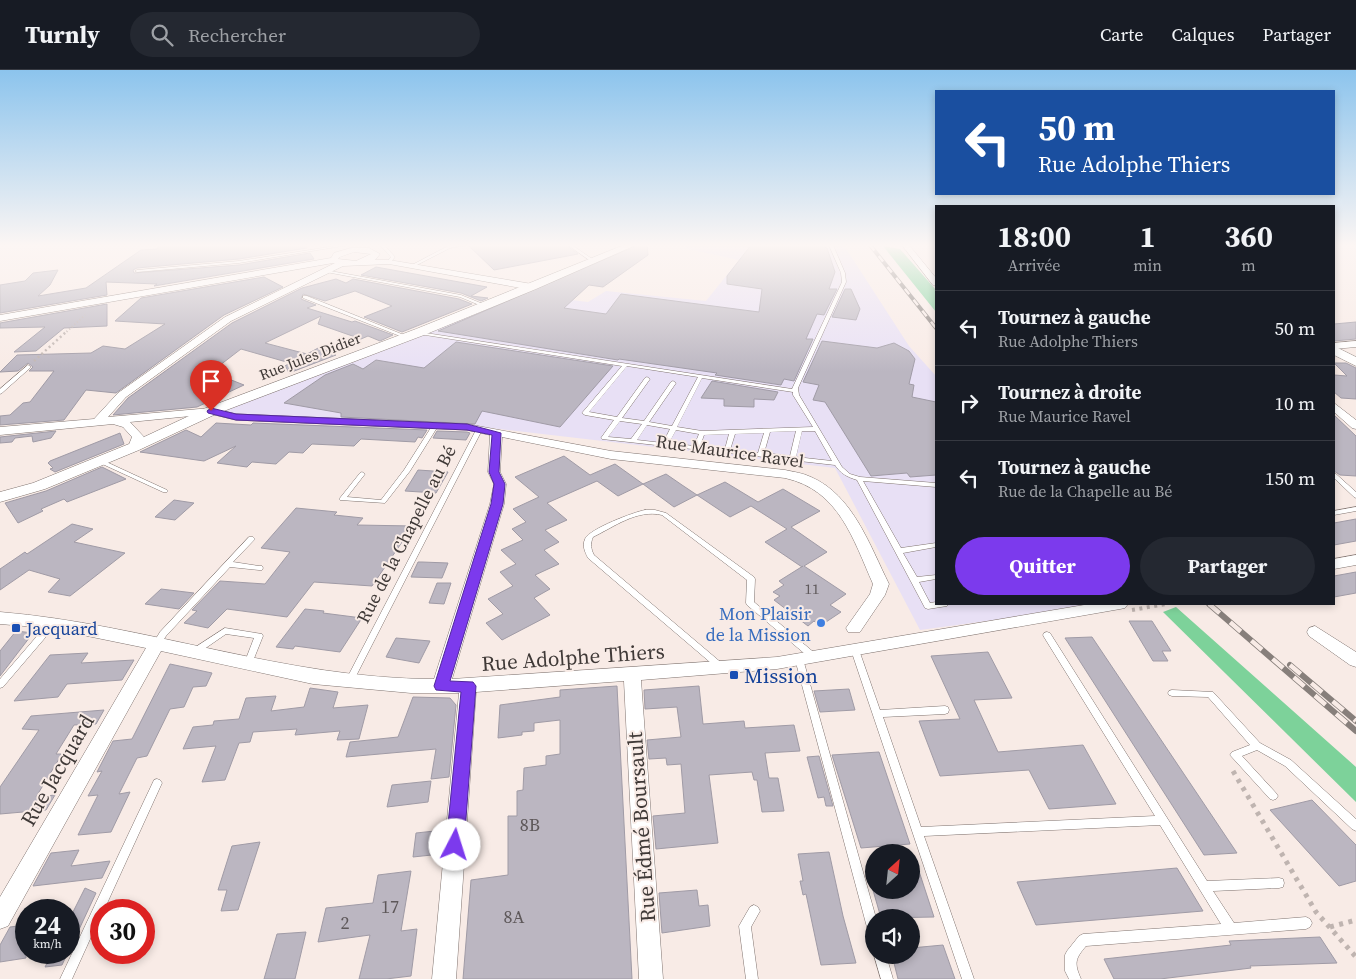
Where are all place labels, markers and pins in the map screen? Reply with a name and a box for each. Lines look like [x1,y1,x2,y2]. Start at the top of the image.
pin [190,360,232,411]
place label: Mon Plaisir de la Mission [706,601,811,647]
place label: Jacquard [25,616,97,641]
marker: Mon Plaisir de la Mission [815,617,827,629]
marker: Jacquard [10,622,22,634]
place label: Mission [744,661,818,690]
marker: Mission [728,669,740,681]

